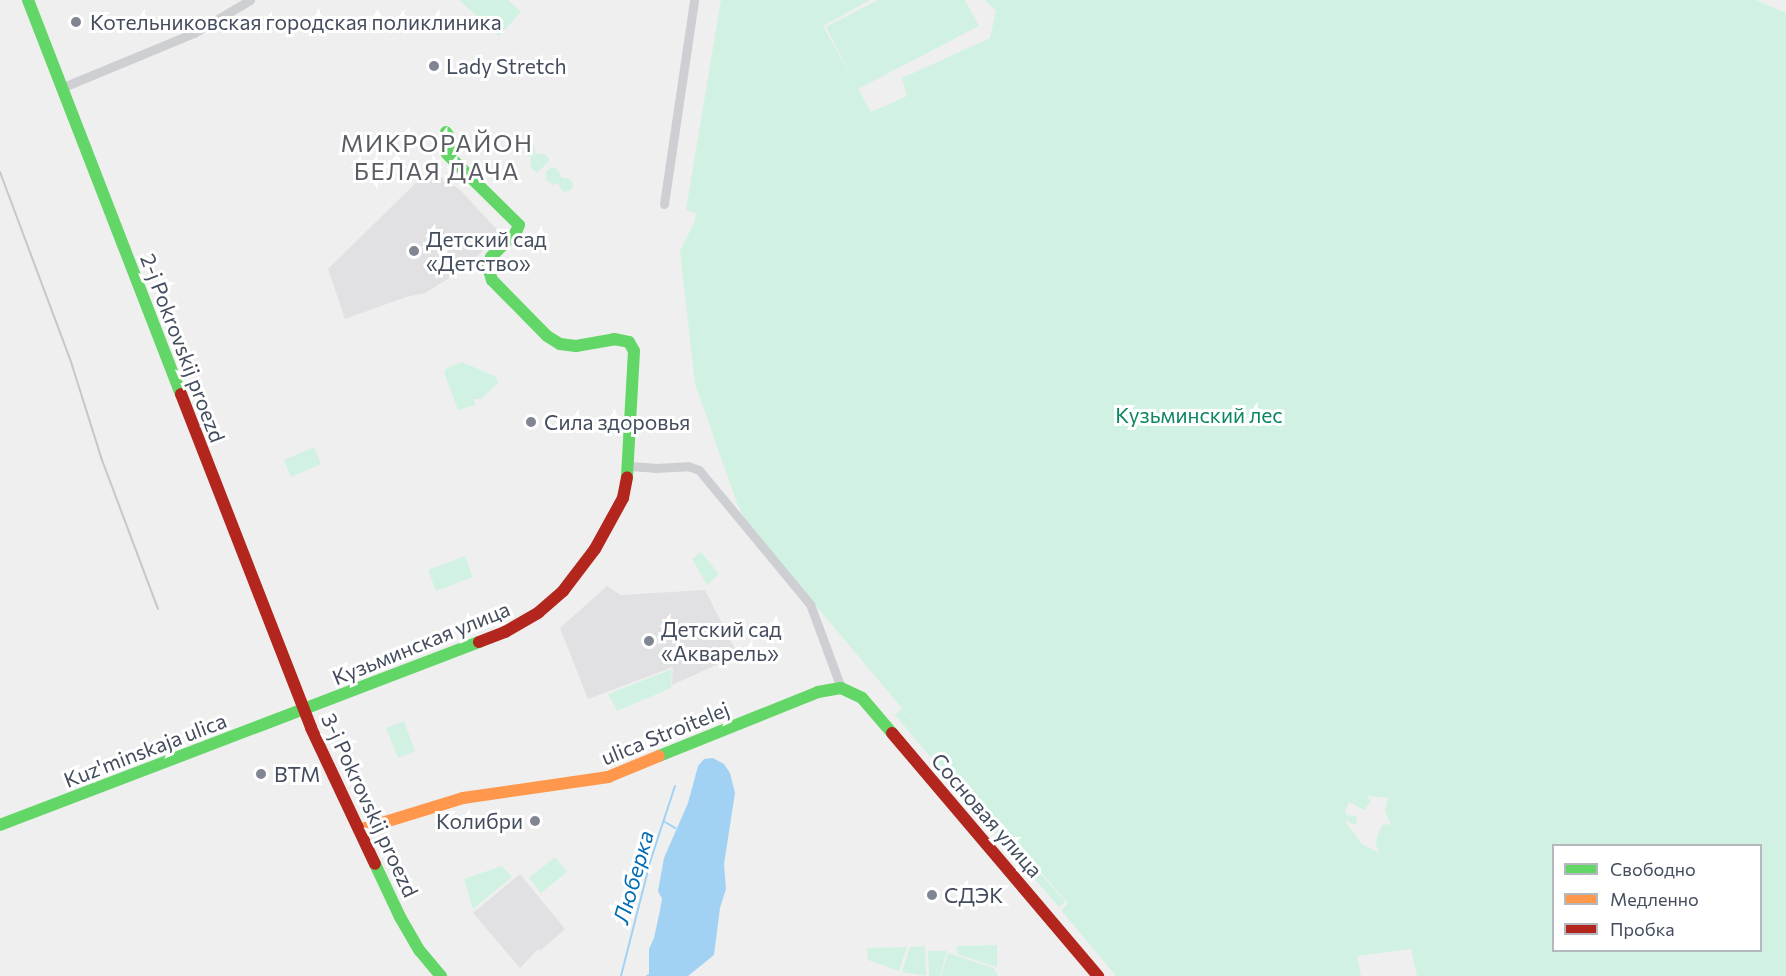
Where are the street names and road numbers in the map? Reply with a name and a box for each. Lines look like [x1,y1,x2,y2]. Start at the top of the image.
street label: 2-j Pokrovskij proezd [135,250,231,446]
street label: Кузьминская улица [329,596,513,690]
street label: ulica Stroitelej [597,696,733,770]
street label: Kuz'minskaja ulica [60,707,230,793]
street label: 3-j Pokrovskij proezd [316,709,424,901]
street label: Сосновая улица [926,748,1048,882]

